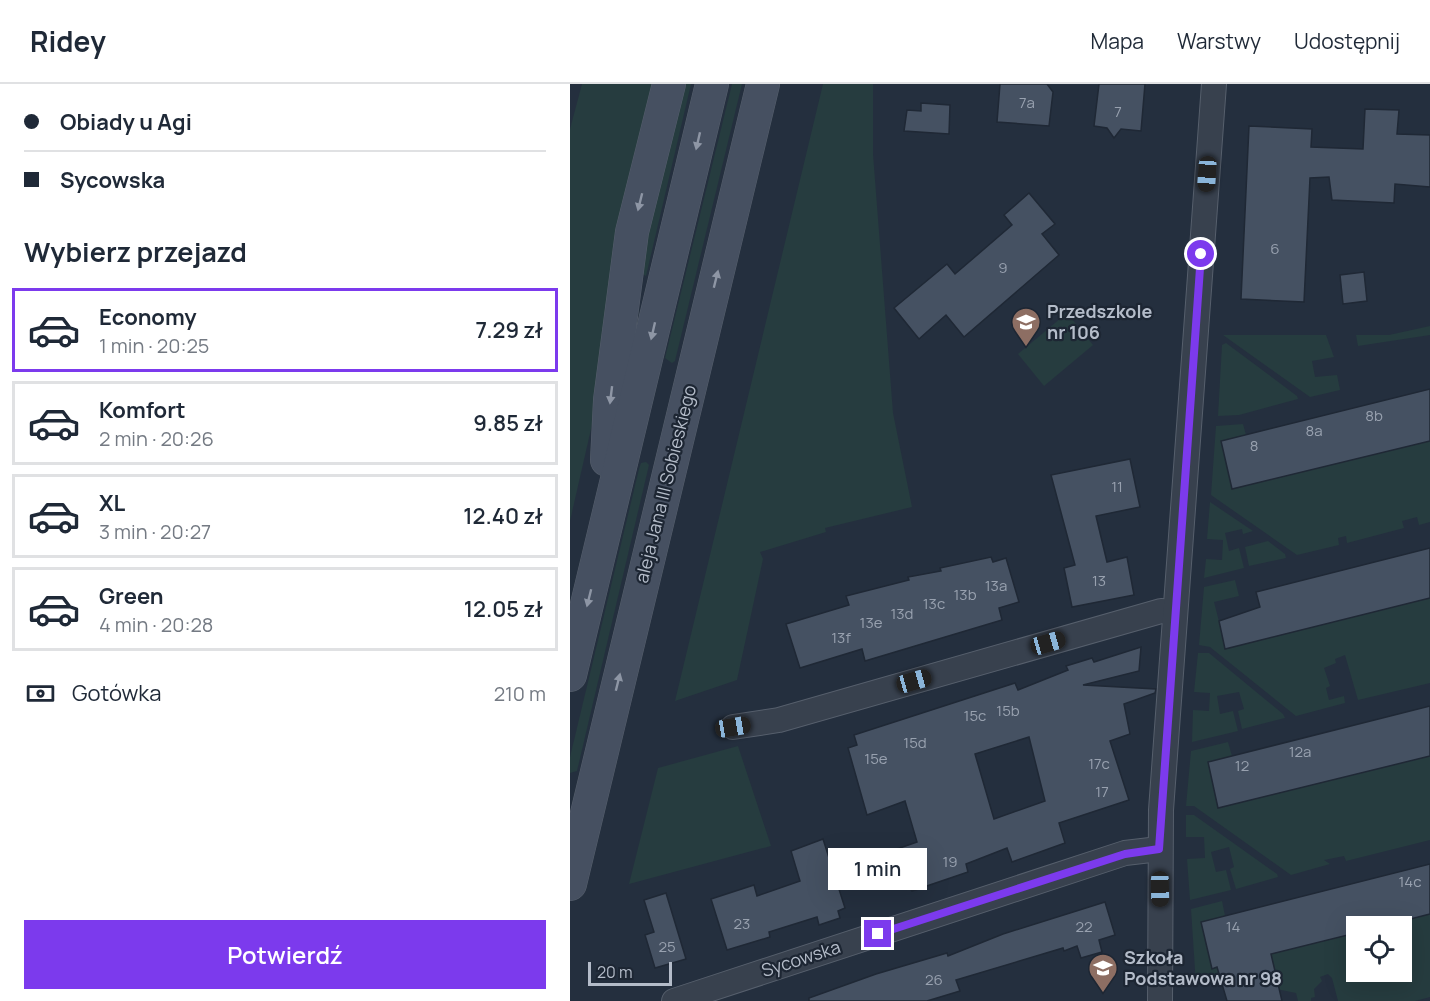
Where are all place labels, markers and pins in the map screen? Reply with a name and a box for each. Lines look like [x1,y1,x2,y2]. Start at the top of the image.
place label: Przedszkole nr 106 [1047,299,1153,344]
school or university icon: Przedszkole nr 106 [1010,306,1042,348]
place label: Szkoła Podstawowa nr 98 [1124,945,1282,990]
school or university icon: Szkoła Podstawowa nr 98 [1087,952,1119,994]

